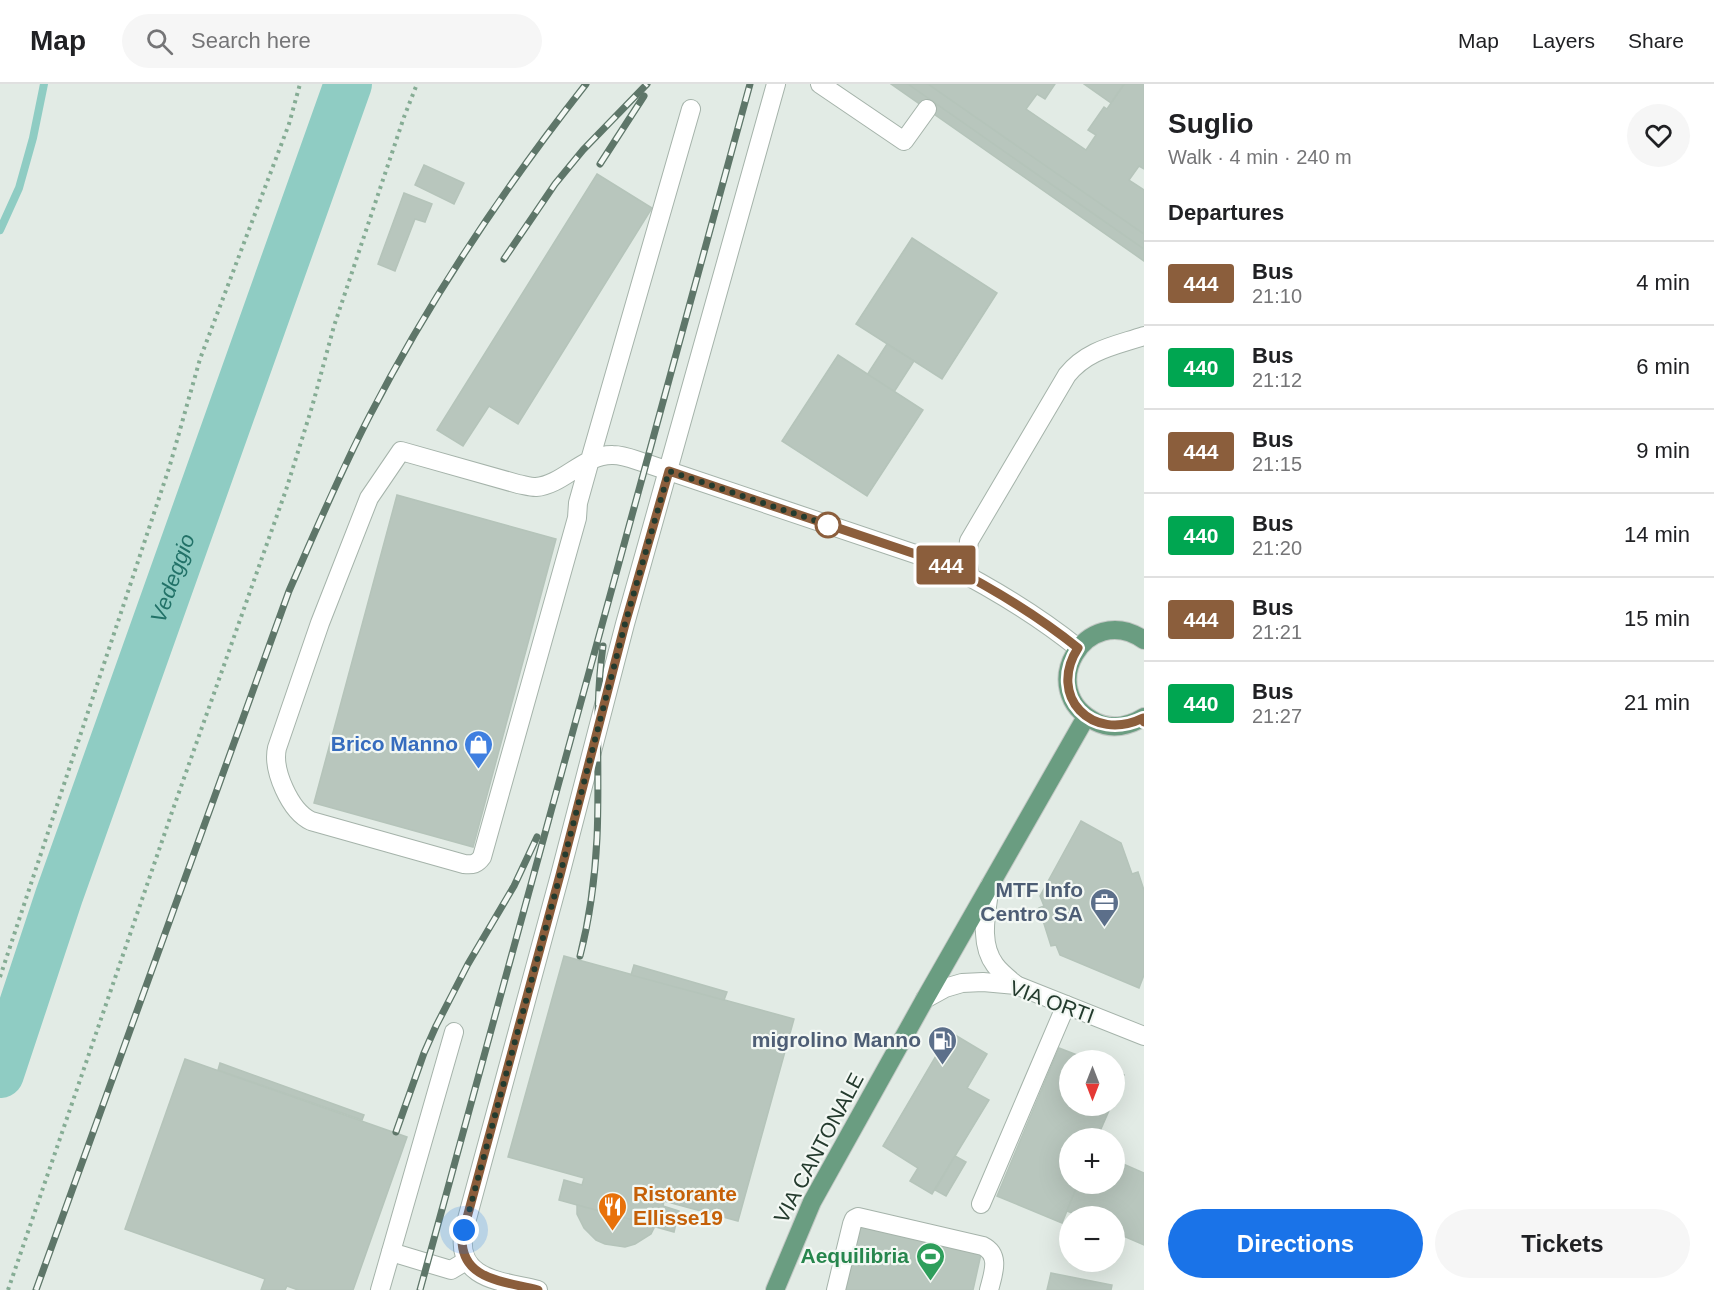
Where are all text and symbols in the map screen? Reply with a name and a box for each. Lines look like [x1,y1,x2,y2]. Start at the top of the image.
search box [122,14,542,68]
text: Map [30,25,86,56]
icon: search [143,25,176,58]
text: Search here [191,28,311,53]
text: Map [1458,29,1499,52]
text: Layers [1532,29,1595,52]
text: Share [1628,29,1684,52]
button: heart [1627,104,1690,167]
text: Suglio [1168,108,1254,139]
text: Walk · 4 min · 240 m [1168,146,1352,168]
text: Departures [1168,200,1284,225]
text: Bus [1252,259,1294,284]
text: 4 min [1636,270,1690,295]
text: 444 [1183,272,1219,295]
text: 21:10 [1252,285,1302,307]
text: Bus [1252,343,1294,368]
text: 6 min [1636,354,1690,379]
text: 440 [1183,356,1219,379]
text: 21:12 [1252,369,1302,391]
text: Bus [1252,427,1294,452]
text: 9 min [1636,438,1690,463]
text: 444 [1183,440,1219,463]
text: 21:15 [1252,453,1302,475]
text: Bus [1252,511,1294,536]
unlabelled marker [815,512,841,538]
text: 14 min [1624,522,1690,547]
text: 440 [1183,524,1219,547]
water label: Vedeggio [145,531,200,626]
text: 21:20 [1252,537,1302,559]
line badge: 444 [912,546,980,584]
text: 444 [928,554,964,577]
text: Bus [1252,595,1294,620]
text: 15 min [1624,606,1690,631]
text: 444 [1183,608,1219,631]
text: 21:21 [1252,621,1302,643]
text: Bus [1252,679,1294,704]
text: 21 min [1624,690,1690,715]
text: 440 [1183,692,1219,715]
text: 21:27 [1252,705,1302,727]
shop icon: Brico Manno [463,728,495,770]
place label: Brico Manno [331,732,458,755]
place label: MTF Info Centro SA [980,878,1083,925]
office icon: MTF Info Centro SA [1088,886,1120,928]
street label: VIA ORTI [1007,976,1098,1027]
fuel station icon: migrolino Manno [926,1024,958,1066]
place label: migrolino Manno [752,1028,921,1051]
north arrow [1059,1050,1125,1116]
map controls [1059,1050,1125,1272]
street label: VIA CANTONALE [769,1069,868,1227]
button: + [1059,1128,1125,1194]
place label: Ristorante Ellisse19 [633,1182,737,1229]
restaurant icon: Ristorante Ellisse19 [596,1190,628,1232]
button: − [1059,1206,1125,1272]
button: Directions [1168,1209,1423,1278]
button: Tickets [1435,1209,1690,1278]
your location [449,1215,479,1245]
sports icon: Aequilibria [914,1240,946,1282]
place label: Aequilibria [800,1244,909,1267]

